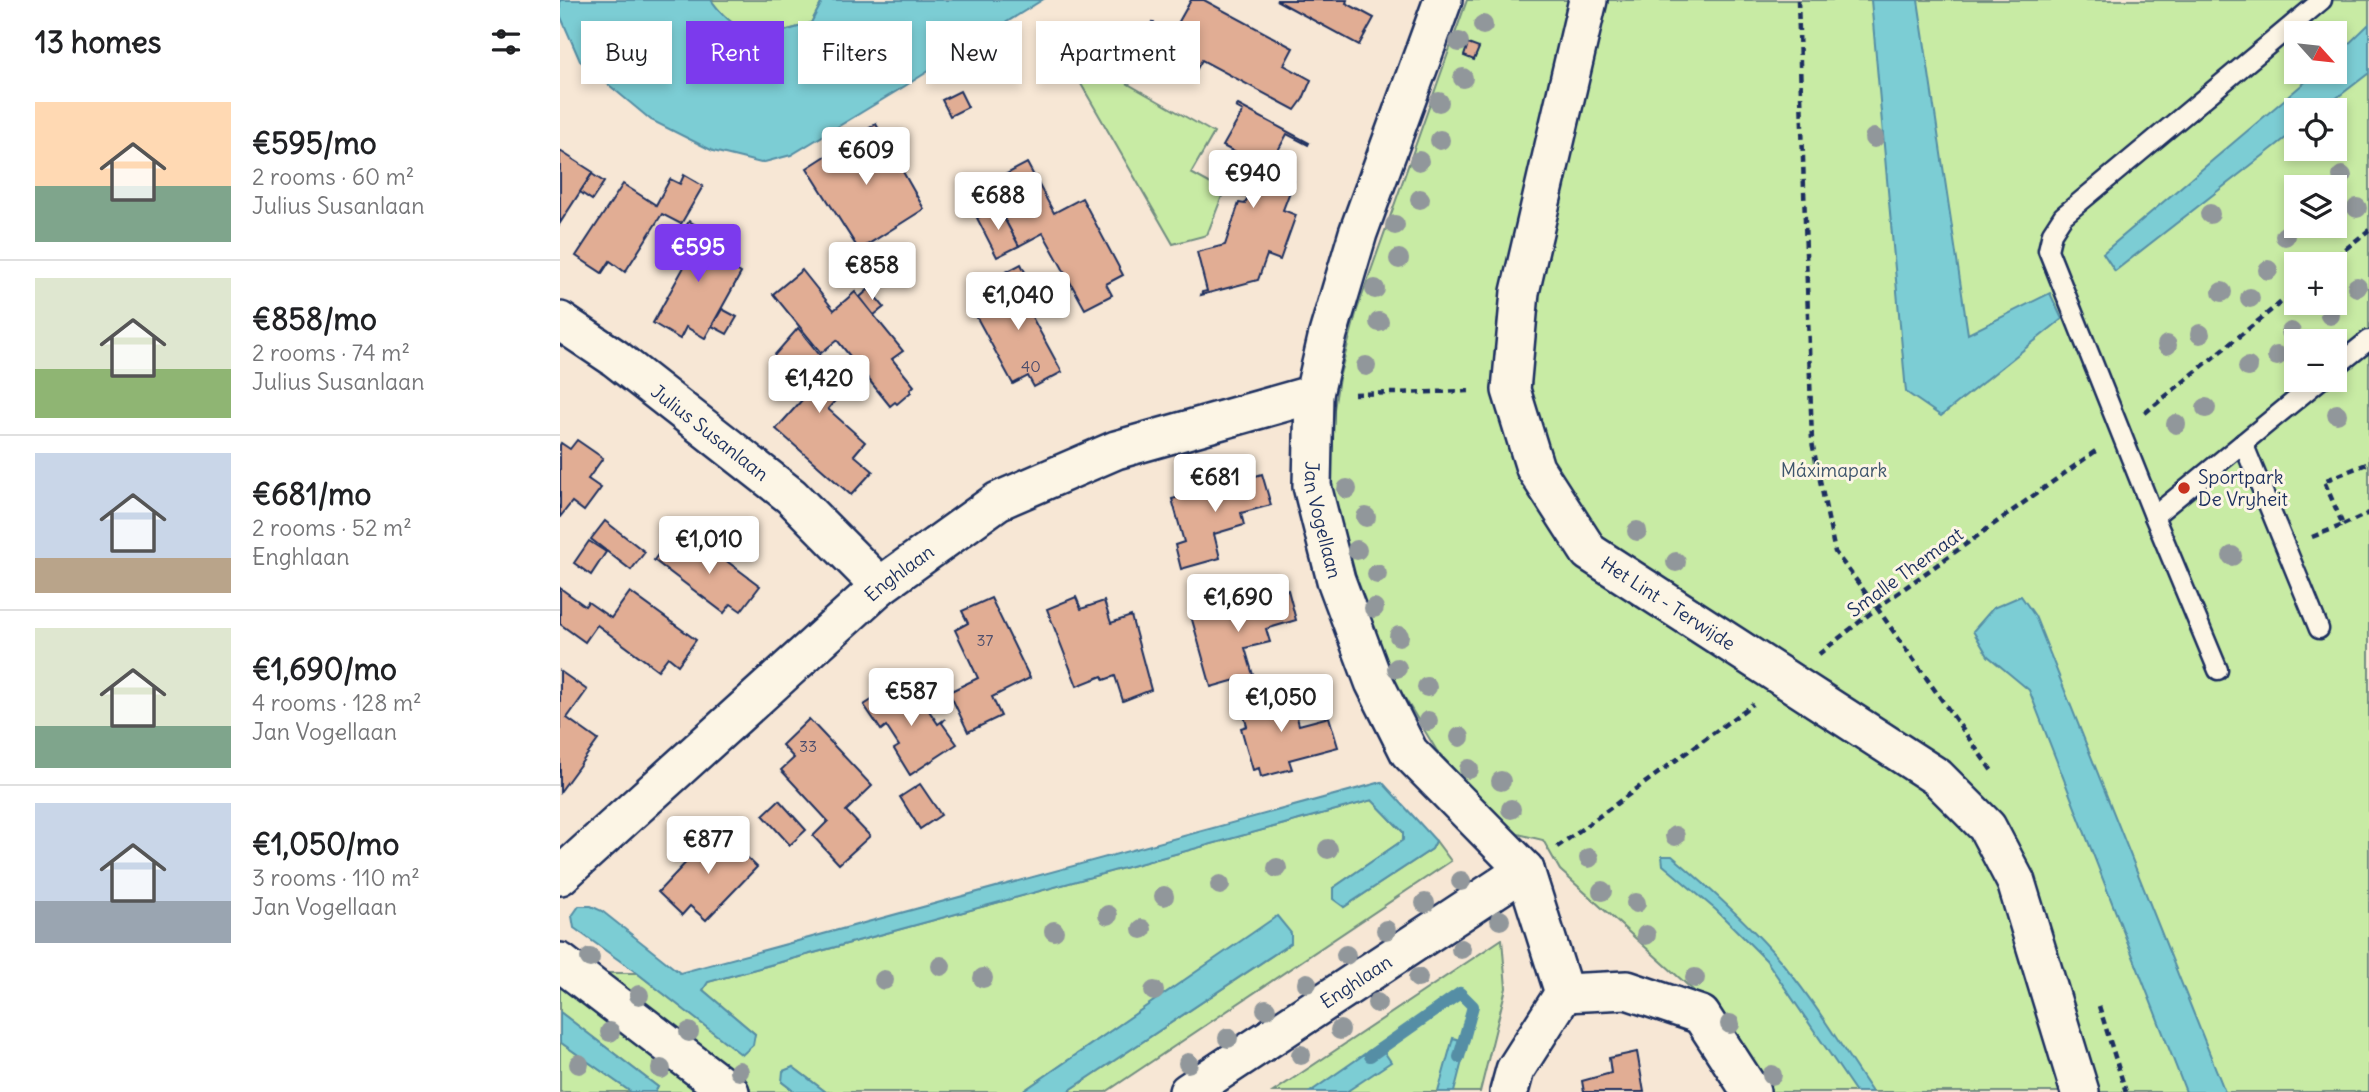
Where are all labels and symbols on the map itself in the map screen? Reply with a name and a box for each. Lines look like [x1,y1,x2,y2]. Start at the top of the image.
north arrow [2284,21,2347,84]
pin: €609 [825,128,907,187]
pin: €940 [1212,150,1294,210]
pin: €688 [957,173,1039,232]
pin: €595 [657,224,739,284]
pin: €858 [831,243,913,302]
pin: €1,040 [961,272,1075,332]
pin: €1,420 [762,356,876,415]
house number: 40 [1021,356,1041,376]
street label: Julius Susanlaan [646,379,774,486]
pin: €681 [1174,454,1256,514]
park label: Máximapark [1781,458,1887,482]
street label: Jan Vogellaan [1299,461,1347,581]
place label: Sportpark De Vryheit [2198,465,2288,511]
marker: Sportpark De Vryheit [2176,480,2192,496]
pin: €1,010 [652,516,766,576]
street label: Smalle Themaat [1842,522,1968,622]
street label: Enghlaan [859,539,938,606]
street label: Het Lint - Terwijde [1597,551,1740,655]
pin: €1,690 [1181,574,1295,634]
house number: 37 [977,630,994,650]
pin: €587 [870,668,952,728]
pin: €1,050 [1224,674,1338,734]
house number: 33 [799,736,817,756]
pin: €877 [667,816,749,876]
street label: Enghlaan [1316,949,1396,1014]

